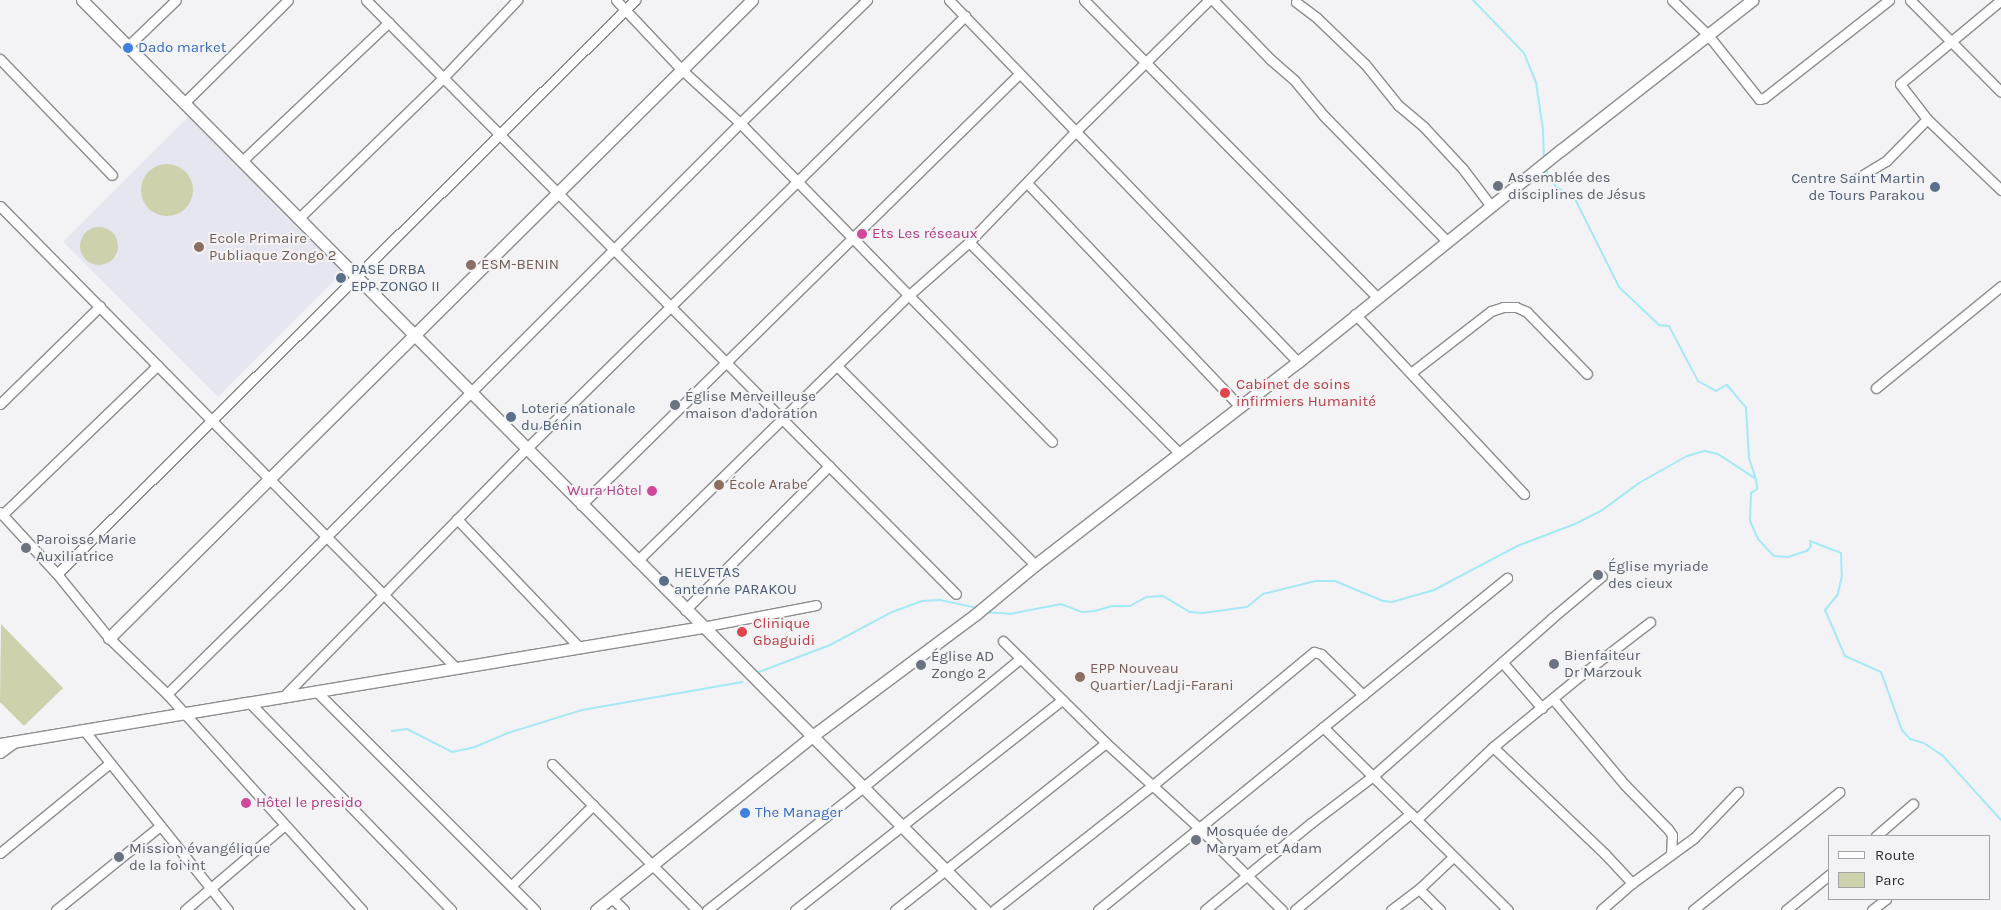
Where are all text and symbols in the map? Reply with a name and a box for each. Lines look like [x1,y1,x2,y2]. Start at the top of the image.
place label: Dado market [138,39,226,57]
marker: Dado market [122,42,134,54]
place label: Assemblée des disciplines de Jésus [1508,168,1646,203]
place label: Centre Saint Martin de Tours Parakou [1791,169,1925,204]
marker: Assemblée des disciplines de Jésus [1492,180,1504,192]
marker: Centre Saint Martin de Tours Parakou [1929,181,1941,193]
place label: Ets Les réseaux [872,225,977,243]
marker: Ets Les réseaux [856,228,868,240]
place label: Ecole Primaire Publiaque Zongo 2 [209,229,336,264]
marker: Ecole Primaire Publiaque Zongo 2 [193,241,205,253]
place label: ESM-BENIN [481,256,559,274]
marker: ESM-BENIN [465,259,477,271]
place label: PASE DRBA EPP ZONGO II [351,260,440,295]
marker: PASE DRBA EPP ZONGO II [335,272,347,284]
place label: Cabinet de soins infirmiers Humanité [1236,375,1376,410]
marker: Cabinet de soins infirmiers Humanité [1218,386,1232,400]
place label: Église Merveilleuse maison d'adoration [685,387,818,422]
place label: Loterie nationale du Bénin [521,399,636,434]
marker: Église Merveilleuse maison d'adoration [669,399,681,411]
marker: Loterie nationale du Bénin [505,411,517,423]
place label: École Arabe [729,476,808,494]
marker: École Arabe [713,479,725,491]
place label: Wura Hôtel [567,482,642,500]
marker: Wura Hôtel [646,485,658,497]
place label: Paroisse Marie Auxiliatrice [36,530,136,565]
marker: Paroisse Marie Auxiliatrice [20,542,32,554]
place label: Église myriade des cieux [1608,557,1708,592]
place label: HELVETAS antenne PARAKOU [674,563,797,598]
marker: Église myriade des cieux [1592,569,1604,581]
marker: HELVETAS antenne PARAKOU [658,575,670,587]
place label: Clinique Gbaguidi [753,614,815,649]
marker: Clinique Gbaguidi [735,625,749,639]
place label: Bienfaiteur Dr Marzouk [1564,646,1642,681]
place label: Église AD Zongo 2 [931,647,994,682]
marker: Bienfaiteur Dr Marzouk [1548,658,1560,670]
marker: Église AD Zongo 2 [915,659,927,671]
place label: EPP Nouveau Quartier/Ladji-Farani [1090,659,1234,694]
marker: EPP Nouveau Quartier/Ladji-Farani [1074,671,1086,683]
place label: Hôtel le presido [256,794,362,812]
marker: Hôtel le presido [240,797,252,809]
place label: The Manager [755,804,843,822]
marker: The Manager [739,807,751,819]
place label: Mosquée de Maryam et Adam [1206,822,1322,857]
marker: Mosquée de Maryam et Adam [1190,834,1202,846]
legend [1828,835,1991,900]
place label: Mission évangélique de la foi int [129,839,270,874]
text: Route [1875,846,1915,864]
marker: Mission évangélique de la foi int [113,851,125,863]
text: Parc [1875,871,1905,889]

